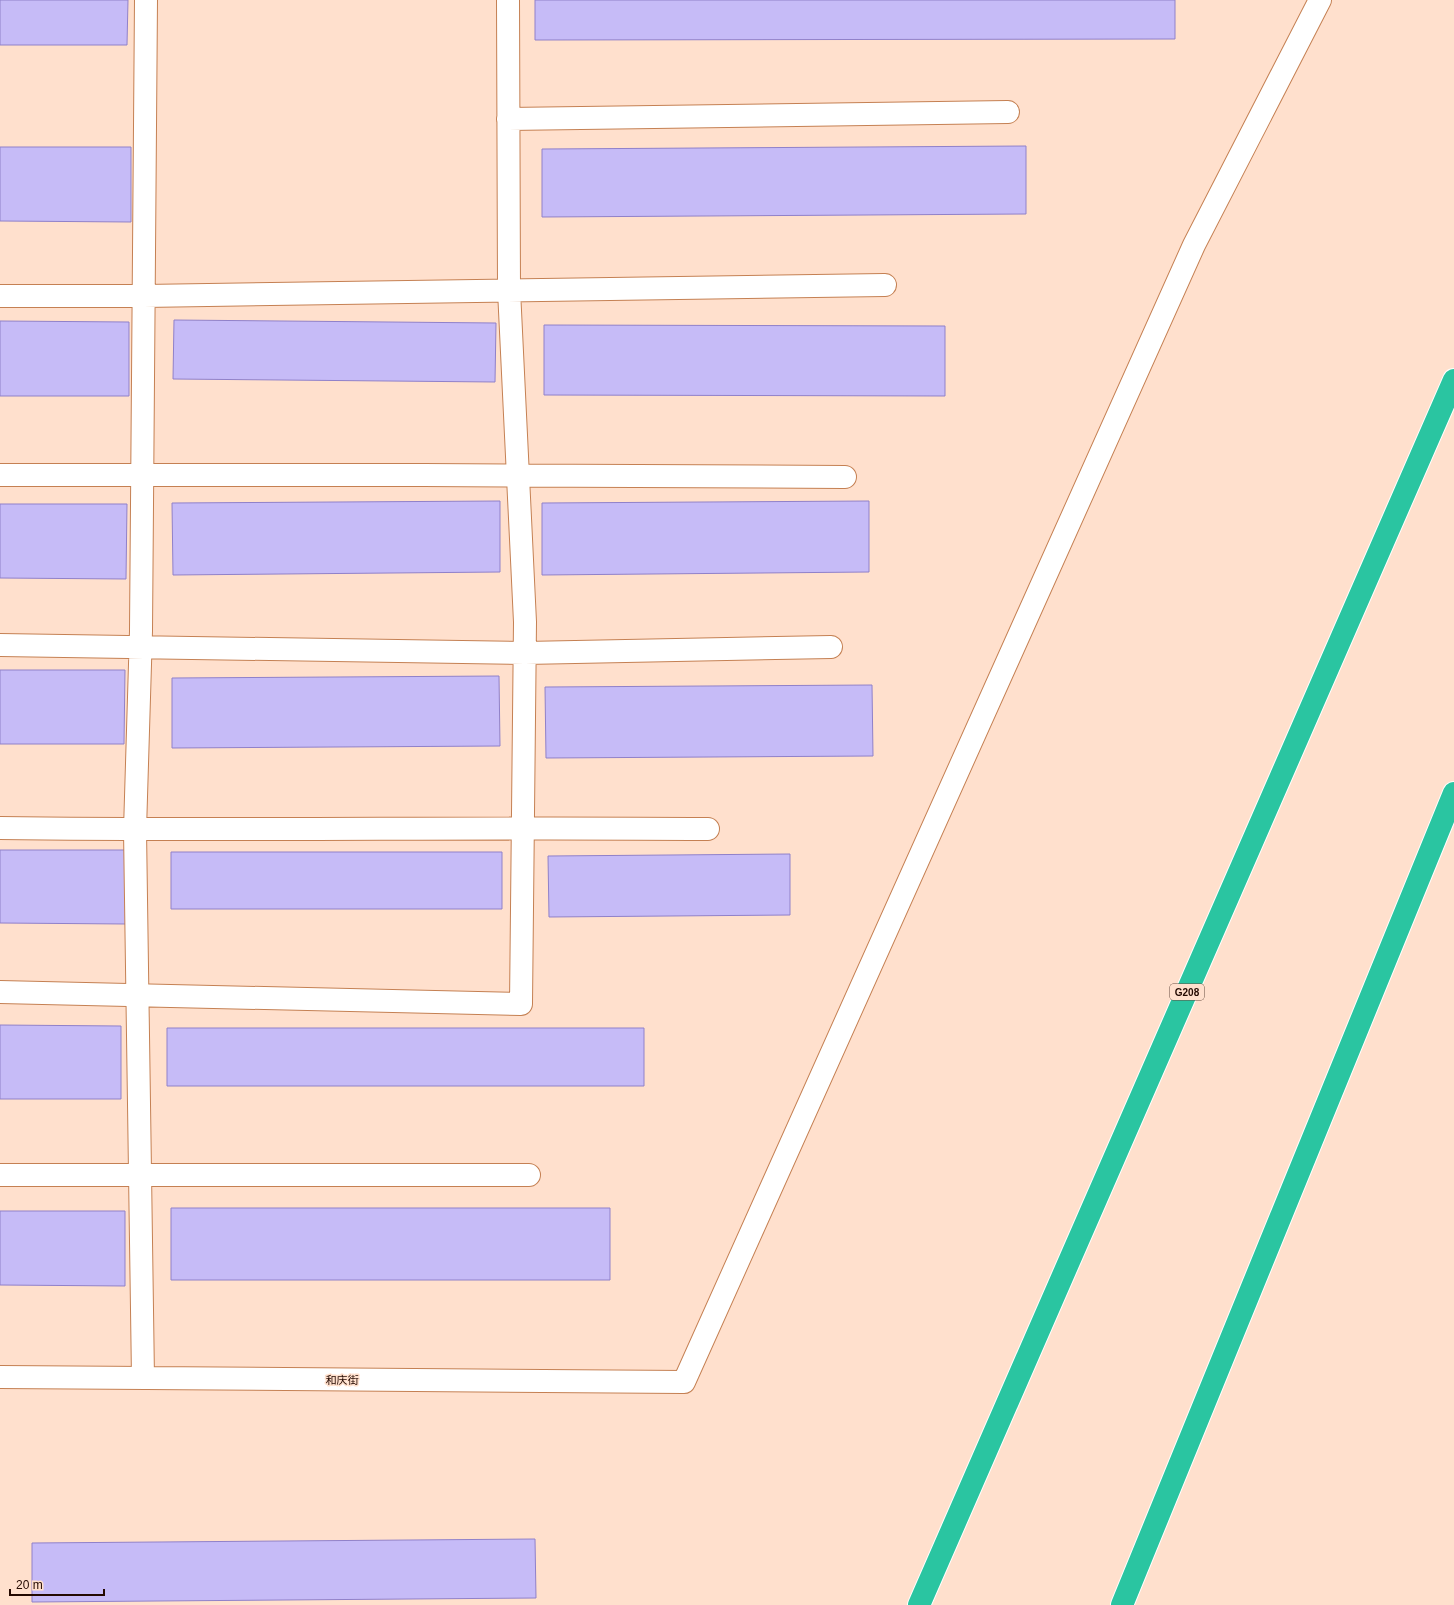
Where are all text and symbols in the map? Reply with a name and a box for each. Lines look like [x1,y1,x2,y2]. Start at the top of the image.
road number: G208 [1170,984,1204,1000]
street label: 和庆街 [326,1374,359,1386]
scale bar [10,1571,104,1597]
text: 20 m [16,1578,43,1592]

